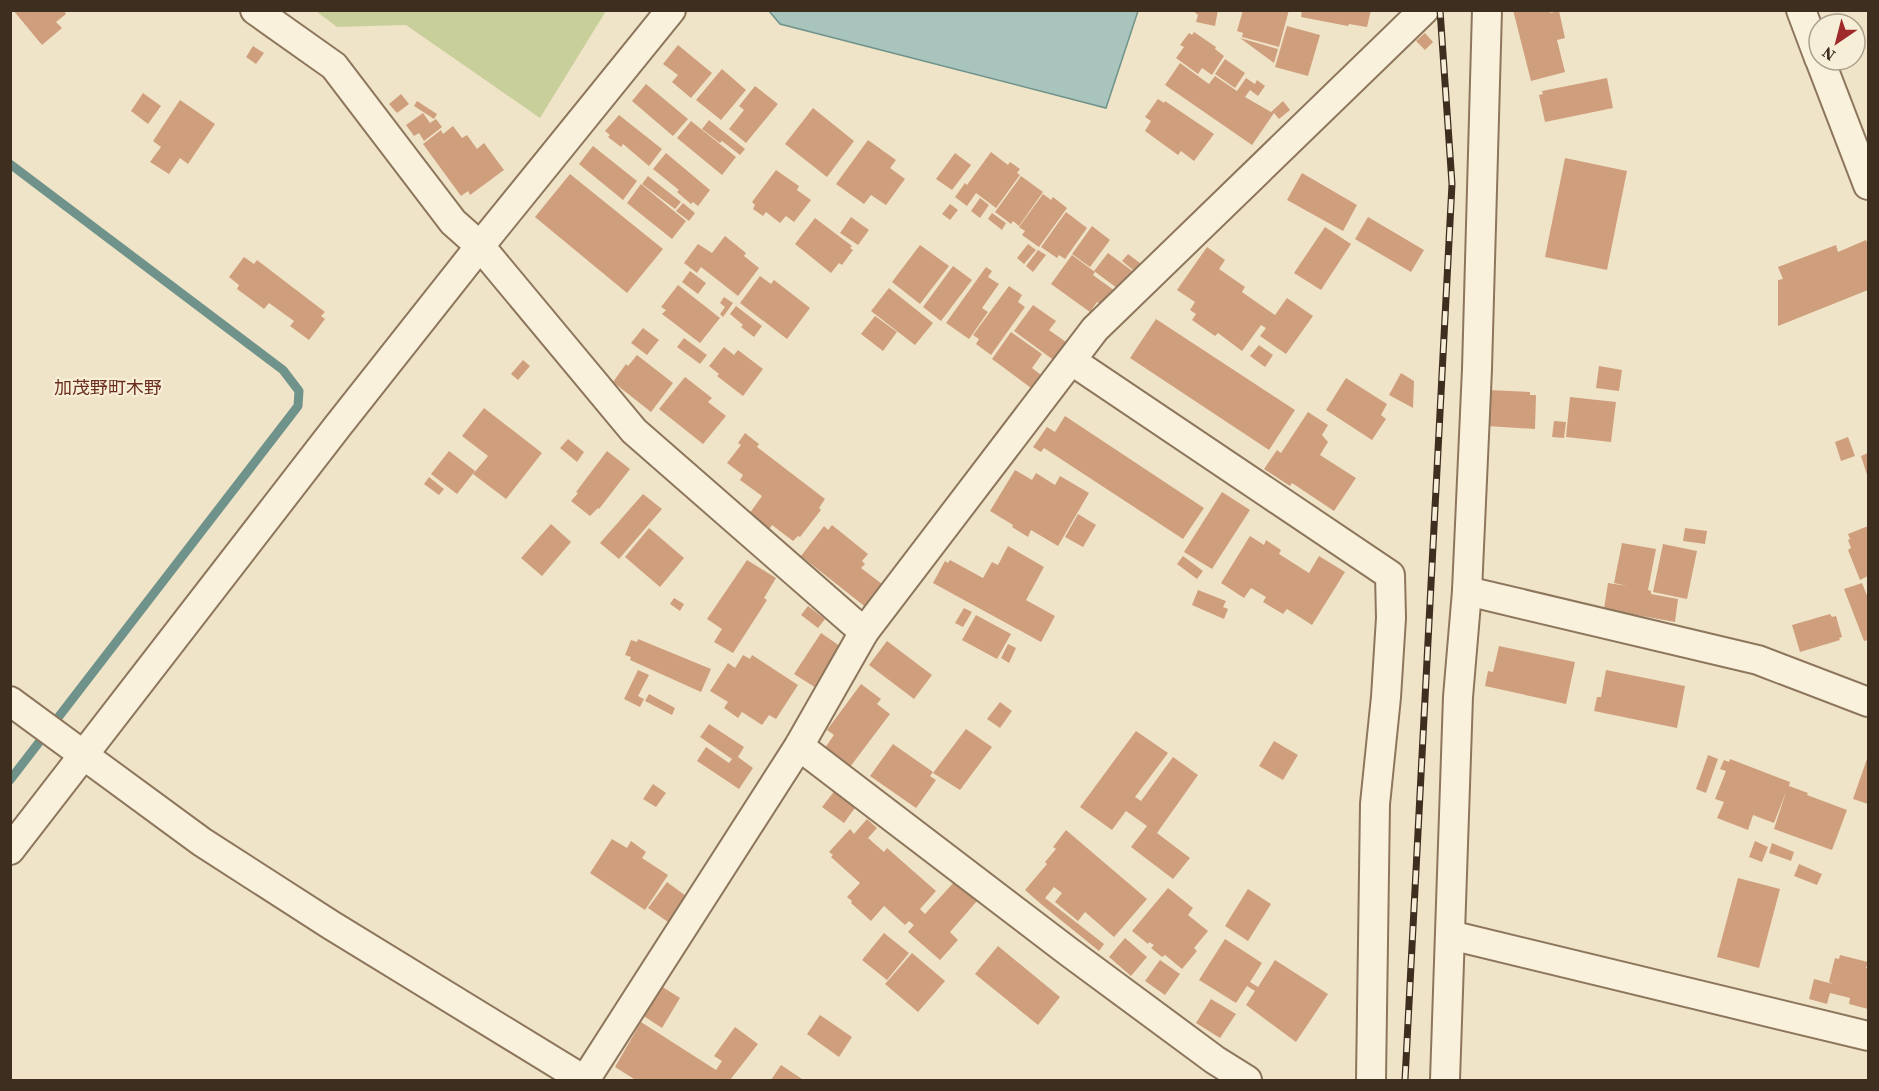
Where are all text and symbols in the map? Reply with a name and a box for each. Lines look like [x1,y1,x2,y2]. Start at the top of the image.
north arrow [1807,12,1867,72]
text: N [1817,42,1839,67]
district label: 加茂野町木野 [54,375,162,400]

